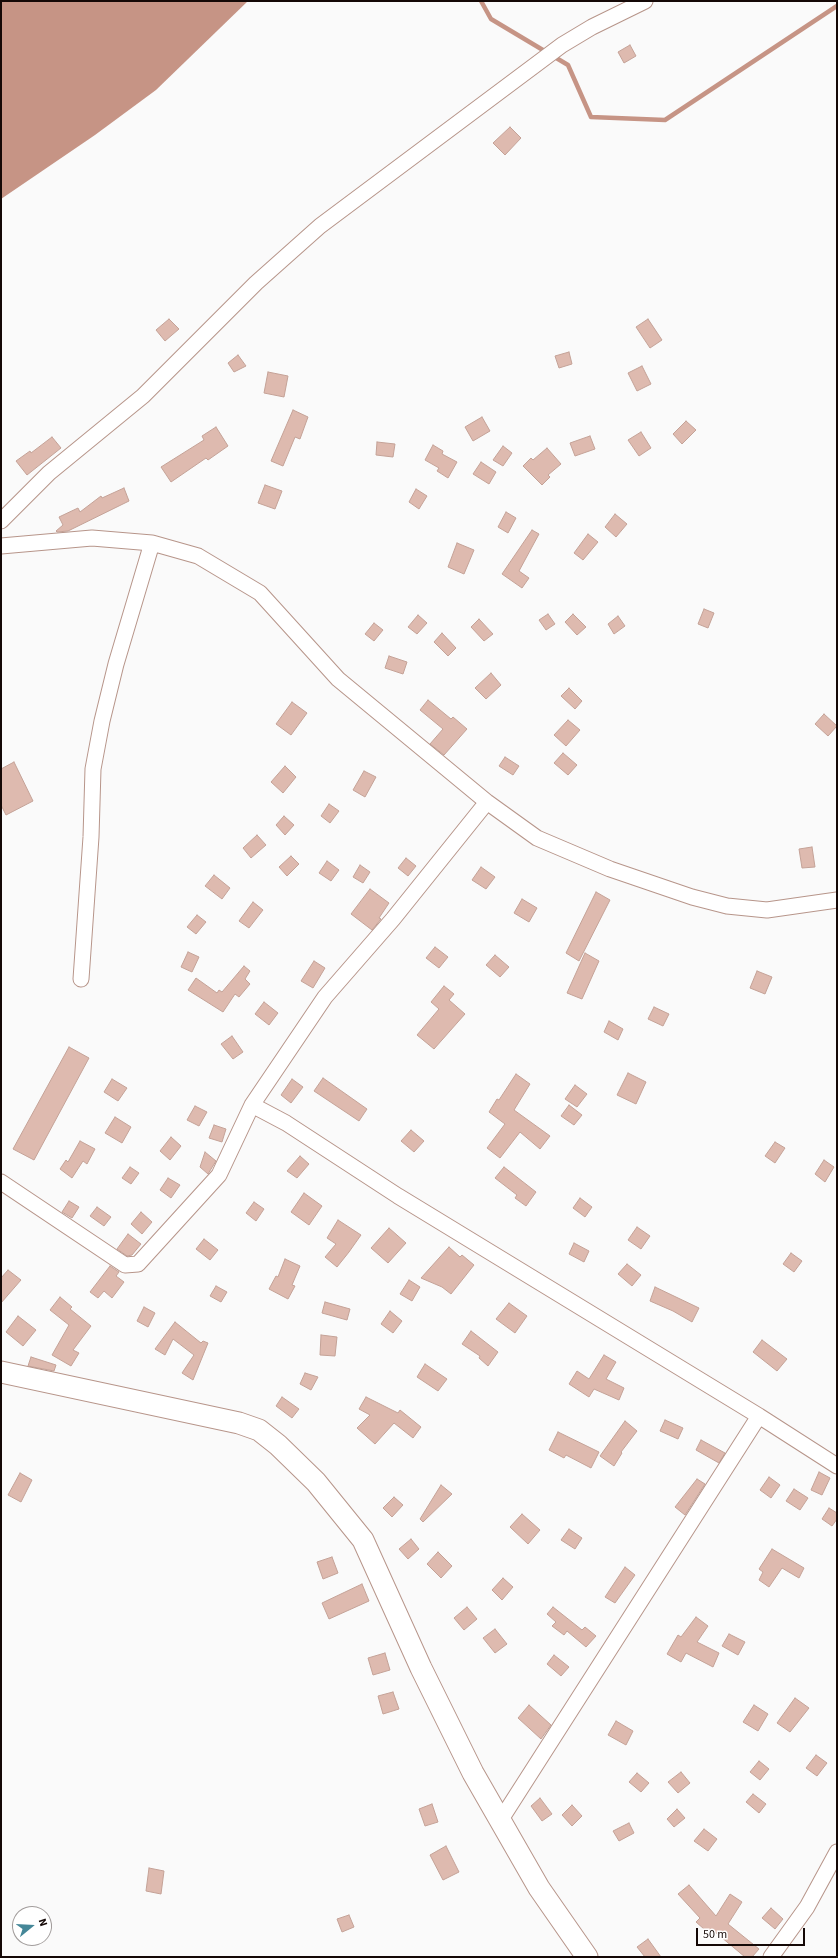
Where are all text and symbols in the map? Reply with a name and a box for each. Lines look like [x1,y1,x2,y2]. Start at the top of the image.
north arrow [12,1906,52,1946]
text: N [35,1917,51,1928]
scale bar [698,1920,807,1946]
text: 50 m [703,1926,727,1943]

